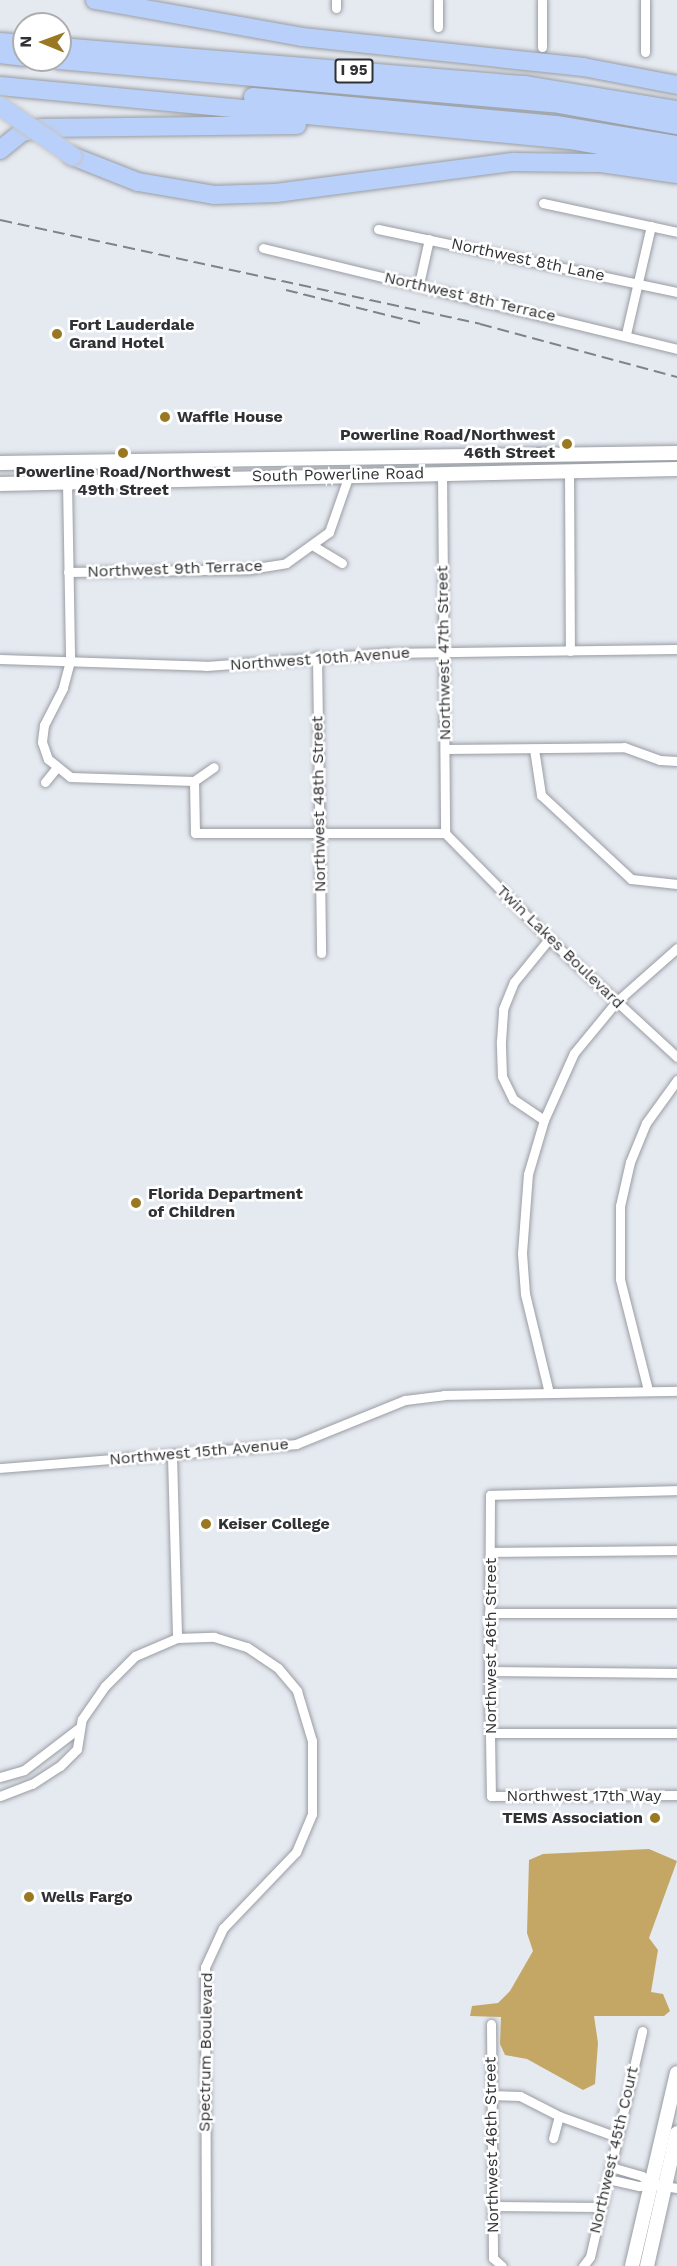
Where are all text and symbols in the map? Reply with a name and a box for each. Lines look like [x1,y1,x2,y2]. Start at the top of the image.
north arrow [12,12,72,72]
text: N [16,36,35,48]
road number: I 95 [334,59,374,83]
street label: Northwest 8th Lane [450,234,606,286]
street label: Northwest 8th Terrace [382,268,558,326]
place label: Fort Lauderdale Grand Hotel [69,315,195,353]
marker: Fort Lauderdale Grand Hotel [50,327,64,341]
place label: Waffle House [177,407,283,427]
marker: Waffle House [158,410,172,424]
place label: Powerline Road/Northwest 46th Street [340,425,555,463]
marker: Powerline Road/Northwest 46th Street [560,437,574,451]
marker: Powerline Road/Northwest 49th Street [116,446,130,460]
place label: Powerline Road/Northwest 49th Street [15,462,231,500]
street label: South Powerline Road [252,464,424,486]
street label: Northwest 9th Terrace [87,556,263,582]
street label: Northwest 47th Street [433,565,455,741]
street label: Northwest 10th Avenue [229,643,411,675]
street label: Northwest 48th Street [308,716,330,892]
street label: Twin Lakes Boulevard [492,881,628,1013]
place label: Florida Department of Children [148,1184,303,1222]
marker: Florida Department of Children [129,1196,143,1210]
street label: Northwest 15th Avenue [108,1435,290,1469]
place label: Keiser College [218,1514,330,1534]
marker: Keiser College [199,1517,213,1531]
street label: Northwest 46th Street [481,1558,501,1734]
street label: Northwest 17th Way [506,1786,662,1806]
place label: TEMS Association [502,1808,643,1828]
marker: TEMS Association [648,1811,662,1825]
place label: Wells Fargo [41,1887,133,1907]
marker: Wells Fargo [22,1890,36,1904]
street label: Spectrum Boulevard [195,1972,217,2132]
street label: Northwest 46th Street [481,2057,503,2233]
street label: Northwest 45th Court [585,2065,643,2235]

